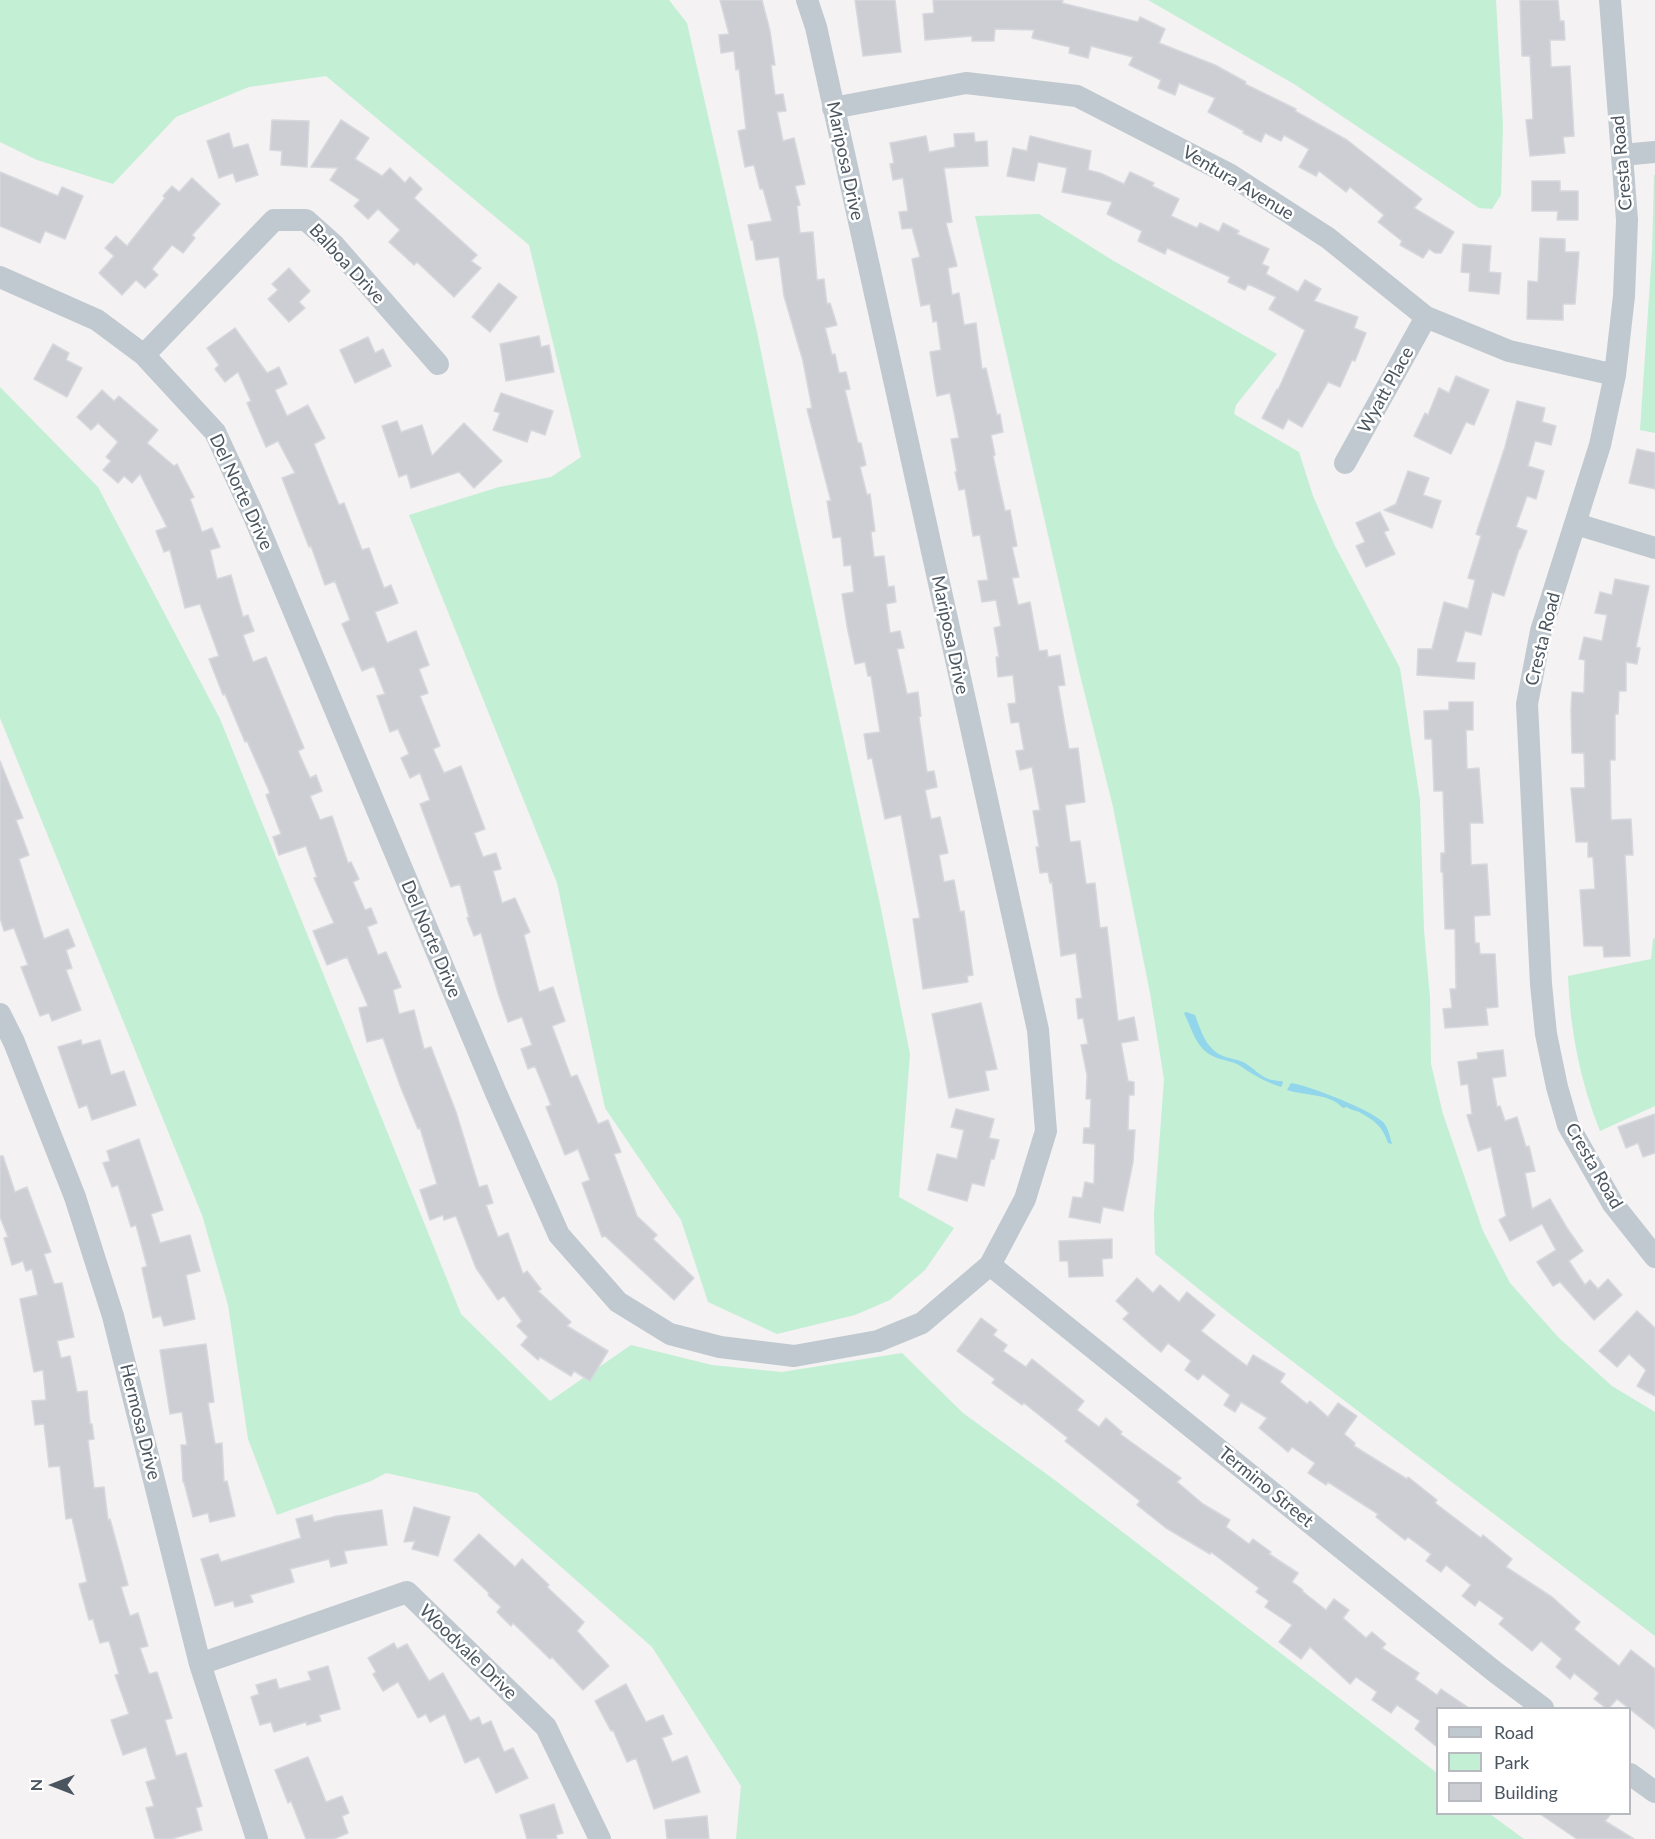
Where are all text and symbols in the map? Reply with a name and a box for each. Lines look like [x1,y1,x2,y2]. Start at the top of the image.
street label: Mariposa Drive [822,100,868,222]
street label: Cresta Road [1607,115,1637,211]
street label: Ventura Avenue [1178,141,1298,225]
street label: Balboa Drive [305,220,389,308]
street label: Wyatt Place [1354,343,1418,437]
street label: Del Norte Drive [205,431,277,553]
street label: Mariposa Drive [927,574,973,696]
street label: Cresta Road [1521,590,1565,688]
street label: Del Norte Drive [397,877,465,1001]
street label: Cresta Road [1561,1119,1627,1213]
street label: Hermosa Drive [115,1362,165,1482]
street label: Termino Street [1214,1442,1318,1532]
street label: Woodvale Drive [415,1600,521,1704]
legend [1436,1707,1631,1815]
text: Road [1494,1721,1534,1743]
text: Park [1494,1751,1529,1773]
north arrow [24,1755,84,1815]
text: N [26,1779,45,1791]
text: Building [1494,1781,1558,1803]

